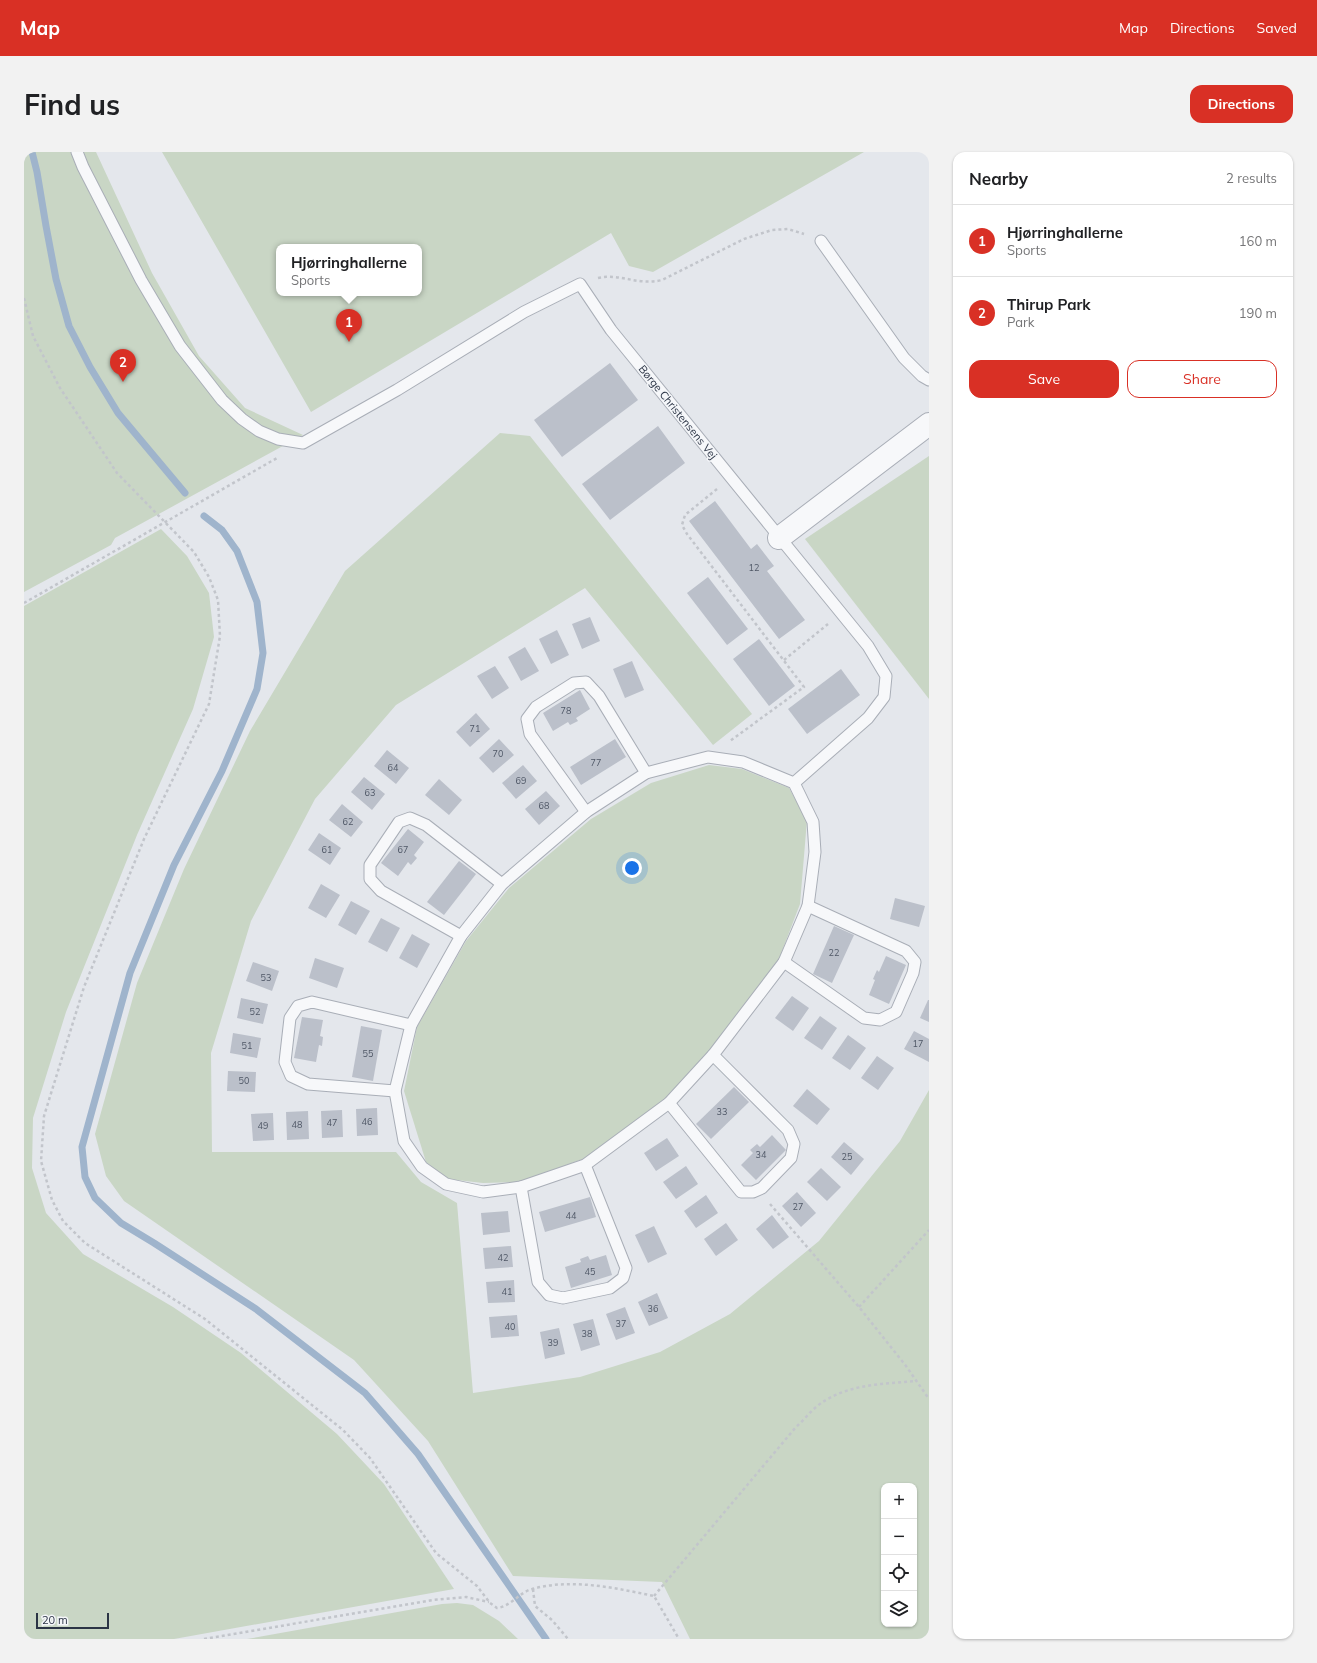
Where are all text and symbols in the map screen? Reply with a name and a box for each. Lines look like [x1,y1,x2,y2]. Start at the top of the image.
text: Map [20,16,60,40]
text: Map [1119,19,1148,37]
text: Directions [1170,19,1235,37]
text: Saved [1257,19,1297,37]
button: Directions [1190,85,1293,123]
text: Find us [24,87,120,122]
text: Nearby [969,168,1028,189]
text: 2 results [1226,170,1277,186]
text: Hjørringhallerne [1007,223,1123,242]
text: 1 [978,233,986,249]
text: 160 m [1239,233,1277,249]
text: Sports [1007,242,1046,258]
popup [276,244,422,296]
text: Hjørringhallerne [291,253,407,272]
text: Sports [291,272,330,288]
text: Thirup Park [1007,295,1091,314]
text: 2 [978,305,986,321]
text: 190 m [1239,305,1277,321]
pin: 1 [336,309,362,342]
text: Park [1007,314,1034,330]
pin: 2 [110,349,136,382]
button: Save [969,360,1119,398]
button: Share [1127,360,1277,398]
street label: Børge Christensens Vej [636,362,720,462]
house number: 12 [749,562,759,573]
house number: 78 [561,705,571,716]
house number: 71 [470,723,480,734]
house number: 70 [493,748,503,759]
house number: 77 [591,757,601,768]
house number: 64 [388,762,399,773]
house number: 69 [516,775,526,786]
house number: 63 [365,787,375,798]
house number: 68 [539,800,549,811]
house number: 62 [343,816,353,827]
house number: 61 [322,844,332,855]
house number: 67 [398,844,408,855]
your location [622,858,642,878]
house number: 22 [829,947,839,958]
house number: 53 [261,972,271,983]
house number: 52 [250,1006,260,1017]
house number: 17 [913,1038,923,1049]
house number: 51 [242,1040,252,1051]
house number: 55 [363,1048,374,1059]
house number: 50 [239,1075,249,1086]
house number: 33 [717,1106,727,1117]
house number: 46 [362,1116,372,1127]
house number: 47 [327,1117,337,1128]
house number: 48 [292,1119,302,1130]
house number: 49 [258,1120,268,1131]
house number: 34 [756,1149,767,1160]
house number: 25 [842,1151,853,1162]
house number: 27 [793,1201,803,1212]
house number: 44 [566,1210,577,1221]
house number: 42 [498,1252,508,1263]
house number: 45 [585,1266,596,1277]
house number: 41 [502,1286,512,1297]
house number: 36 [648,1303,658,1314]
house number: 37 [616,1318,626,1329]
house number: 40 [505,1321,515,1332]
house number: 38 [582,1328,592,1339]
house number: 39 [548,1337,558,1348]
map controls [881,1483,917,1627]
button: + [881,1483,917,1519]
button: − [881,1519,917,1555]
button: locate [881,1555,917,1591]
button: layers [881,1591,917,1627]
scale bar [36,1611,109,1630]
text: 20 m [42,1613,68,1627]

